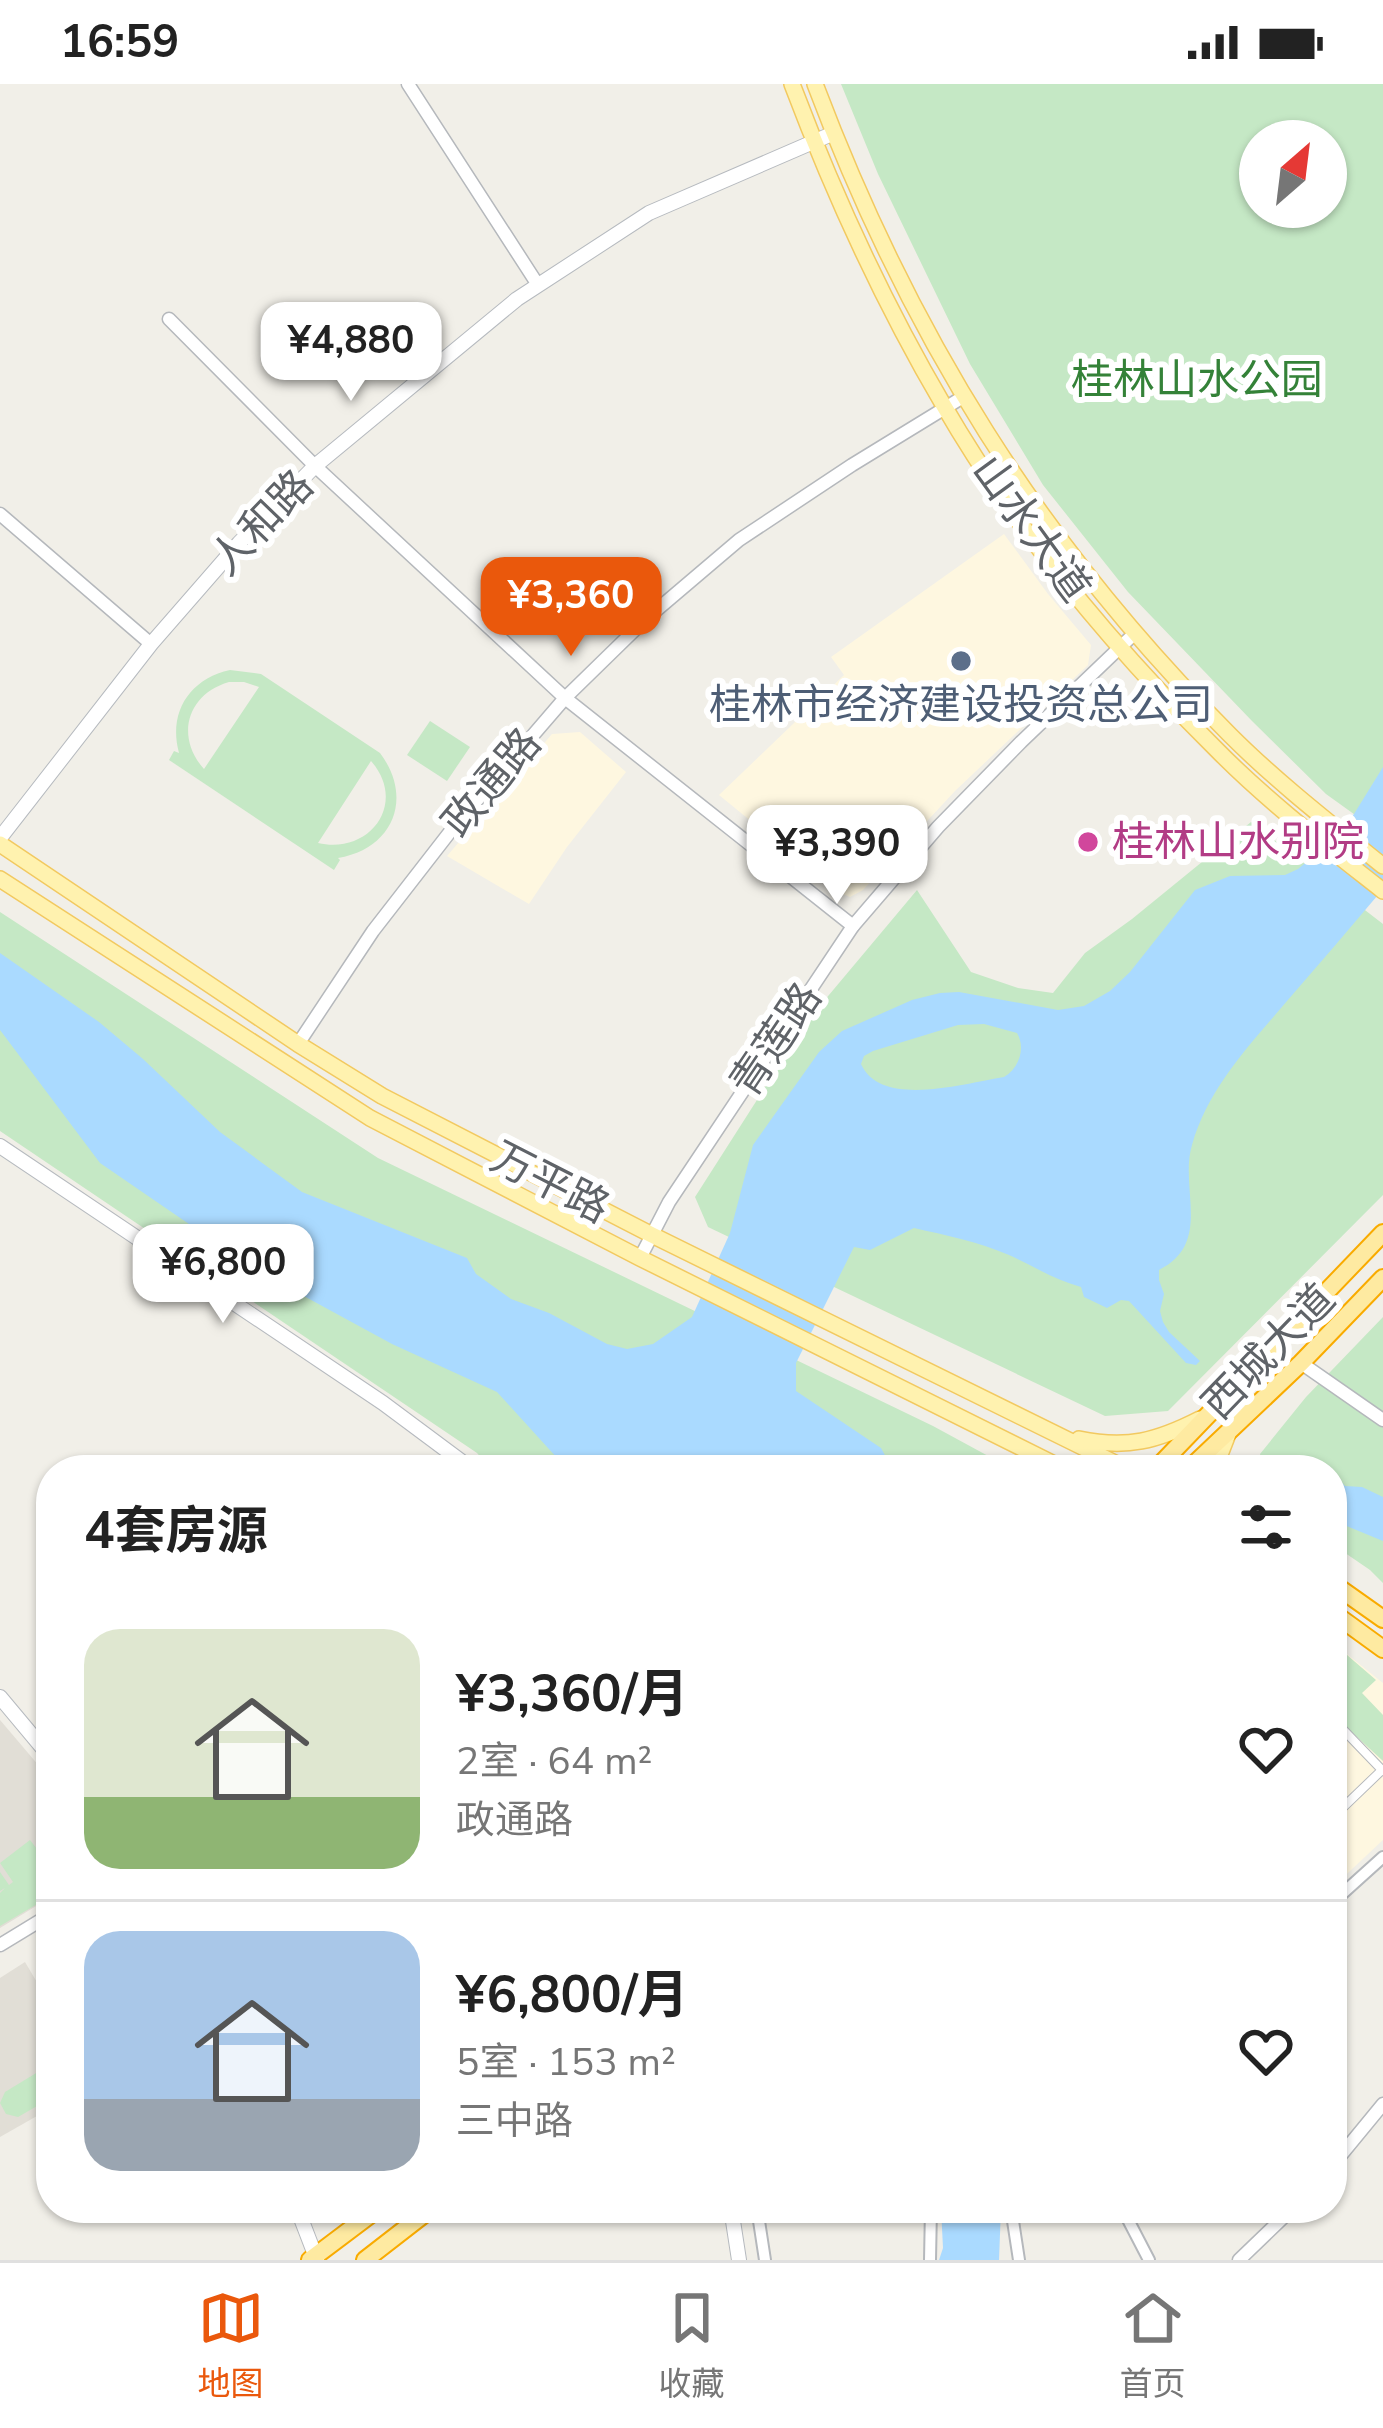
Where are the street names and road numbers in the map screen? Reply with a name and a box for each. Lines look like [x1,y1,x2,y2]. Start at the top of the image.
street label: 山水大道 [959,444,1103,614]
street label: 人和路 [198,458,326,588]
street label: 政通路 [430,716,554,850]
street label: 青莲路 [717,972,835,1108]
street label: 万平路 [481,1129,619,1237]
street label: 西城大道 [1190,1272,1348,1432]

